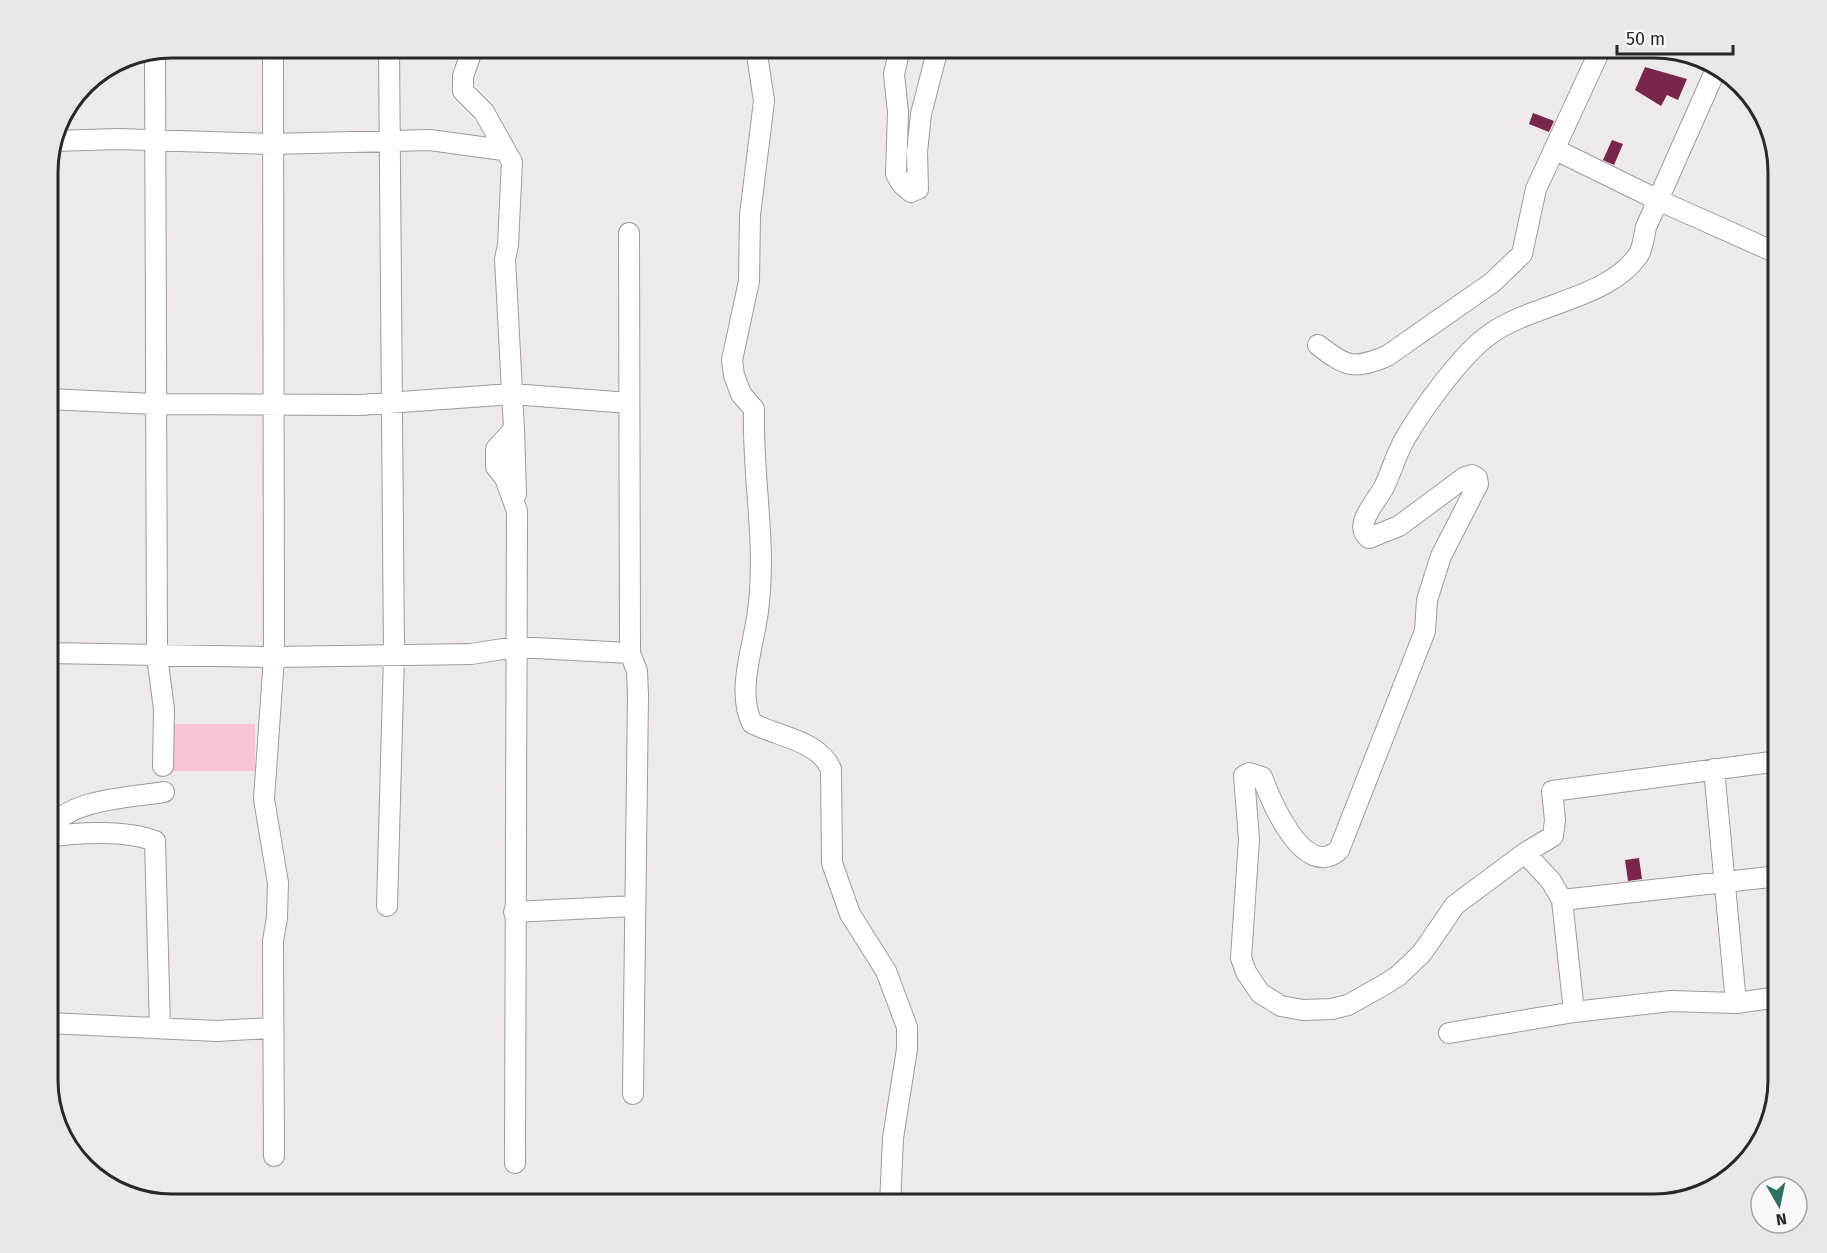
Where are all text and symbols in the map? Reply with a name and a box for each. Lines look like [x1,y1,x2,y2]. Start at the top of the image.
scale bar [1617,18,1732,56]
text: 50 m [1626,28,1665,50]
north arrow [1749,1175,1809,1235]
text: N [1775,1209,1788,1230]

